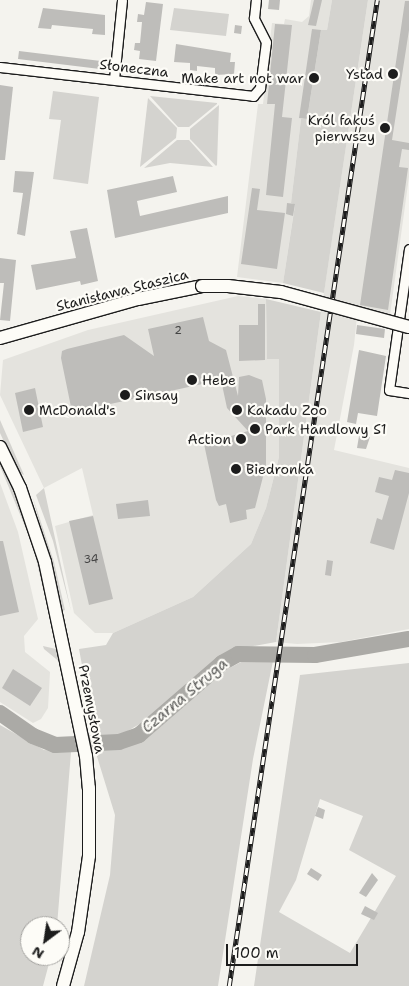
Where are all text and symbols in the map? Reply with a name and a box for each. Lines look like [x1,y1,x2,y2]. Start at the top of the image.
street label: Słoneczna [99,55,169,81]
place label: Ystad [346,66,383,82]
marker: Ystad [387,68,399,80]
place label: Make art not war [181,70,304,86]
marker: Make art not war [308,72,320,84]
place label: Król fakuś pierwszy [308,112,375,144]
marker: Król fakuś pierwszy [379,122,391,134]
street label: Stanisława Staszica [54,265,190,315]
house number: 2 [174,324,182,338]
place label: Hebe [202,372,236,388]
marker: Hebe [186,374,198,386]
place label: Sinsay [135,387,178,403]
marker: Sinsay [119,389,131,401]
place label: McDonald's [39,402,116,418]
place label: Kakadu Zoo [247,402,327,418]
marker: McDonald's [23,404,35,416]
marker: Kakadu Zoo [231,404,243,416]
place label: Park Handlowy S1 [265,421,386,437]
marker: Park Handlowy S1 [249,423,261,435]
place label: Action [188,431,231,447]
marker: Action [235,433,247,445]
place label: Biedronka [246,461,314,477]
marker: Biedronka [230,463,242,475]
house number: 34 [84,553,98,567]
water label: Czarna Struga [139,655,231,737]
street label: Przemysłowa [75,663,109,755]
north arrow [20,916,70,966]
scale bar [229,934,362,966]
text: N [28,942,47,964]
text: 100 m [234,943,279,963]

